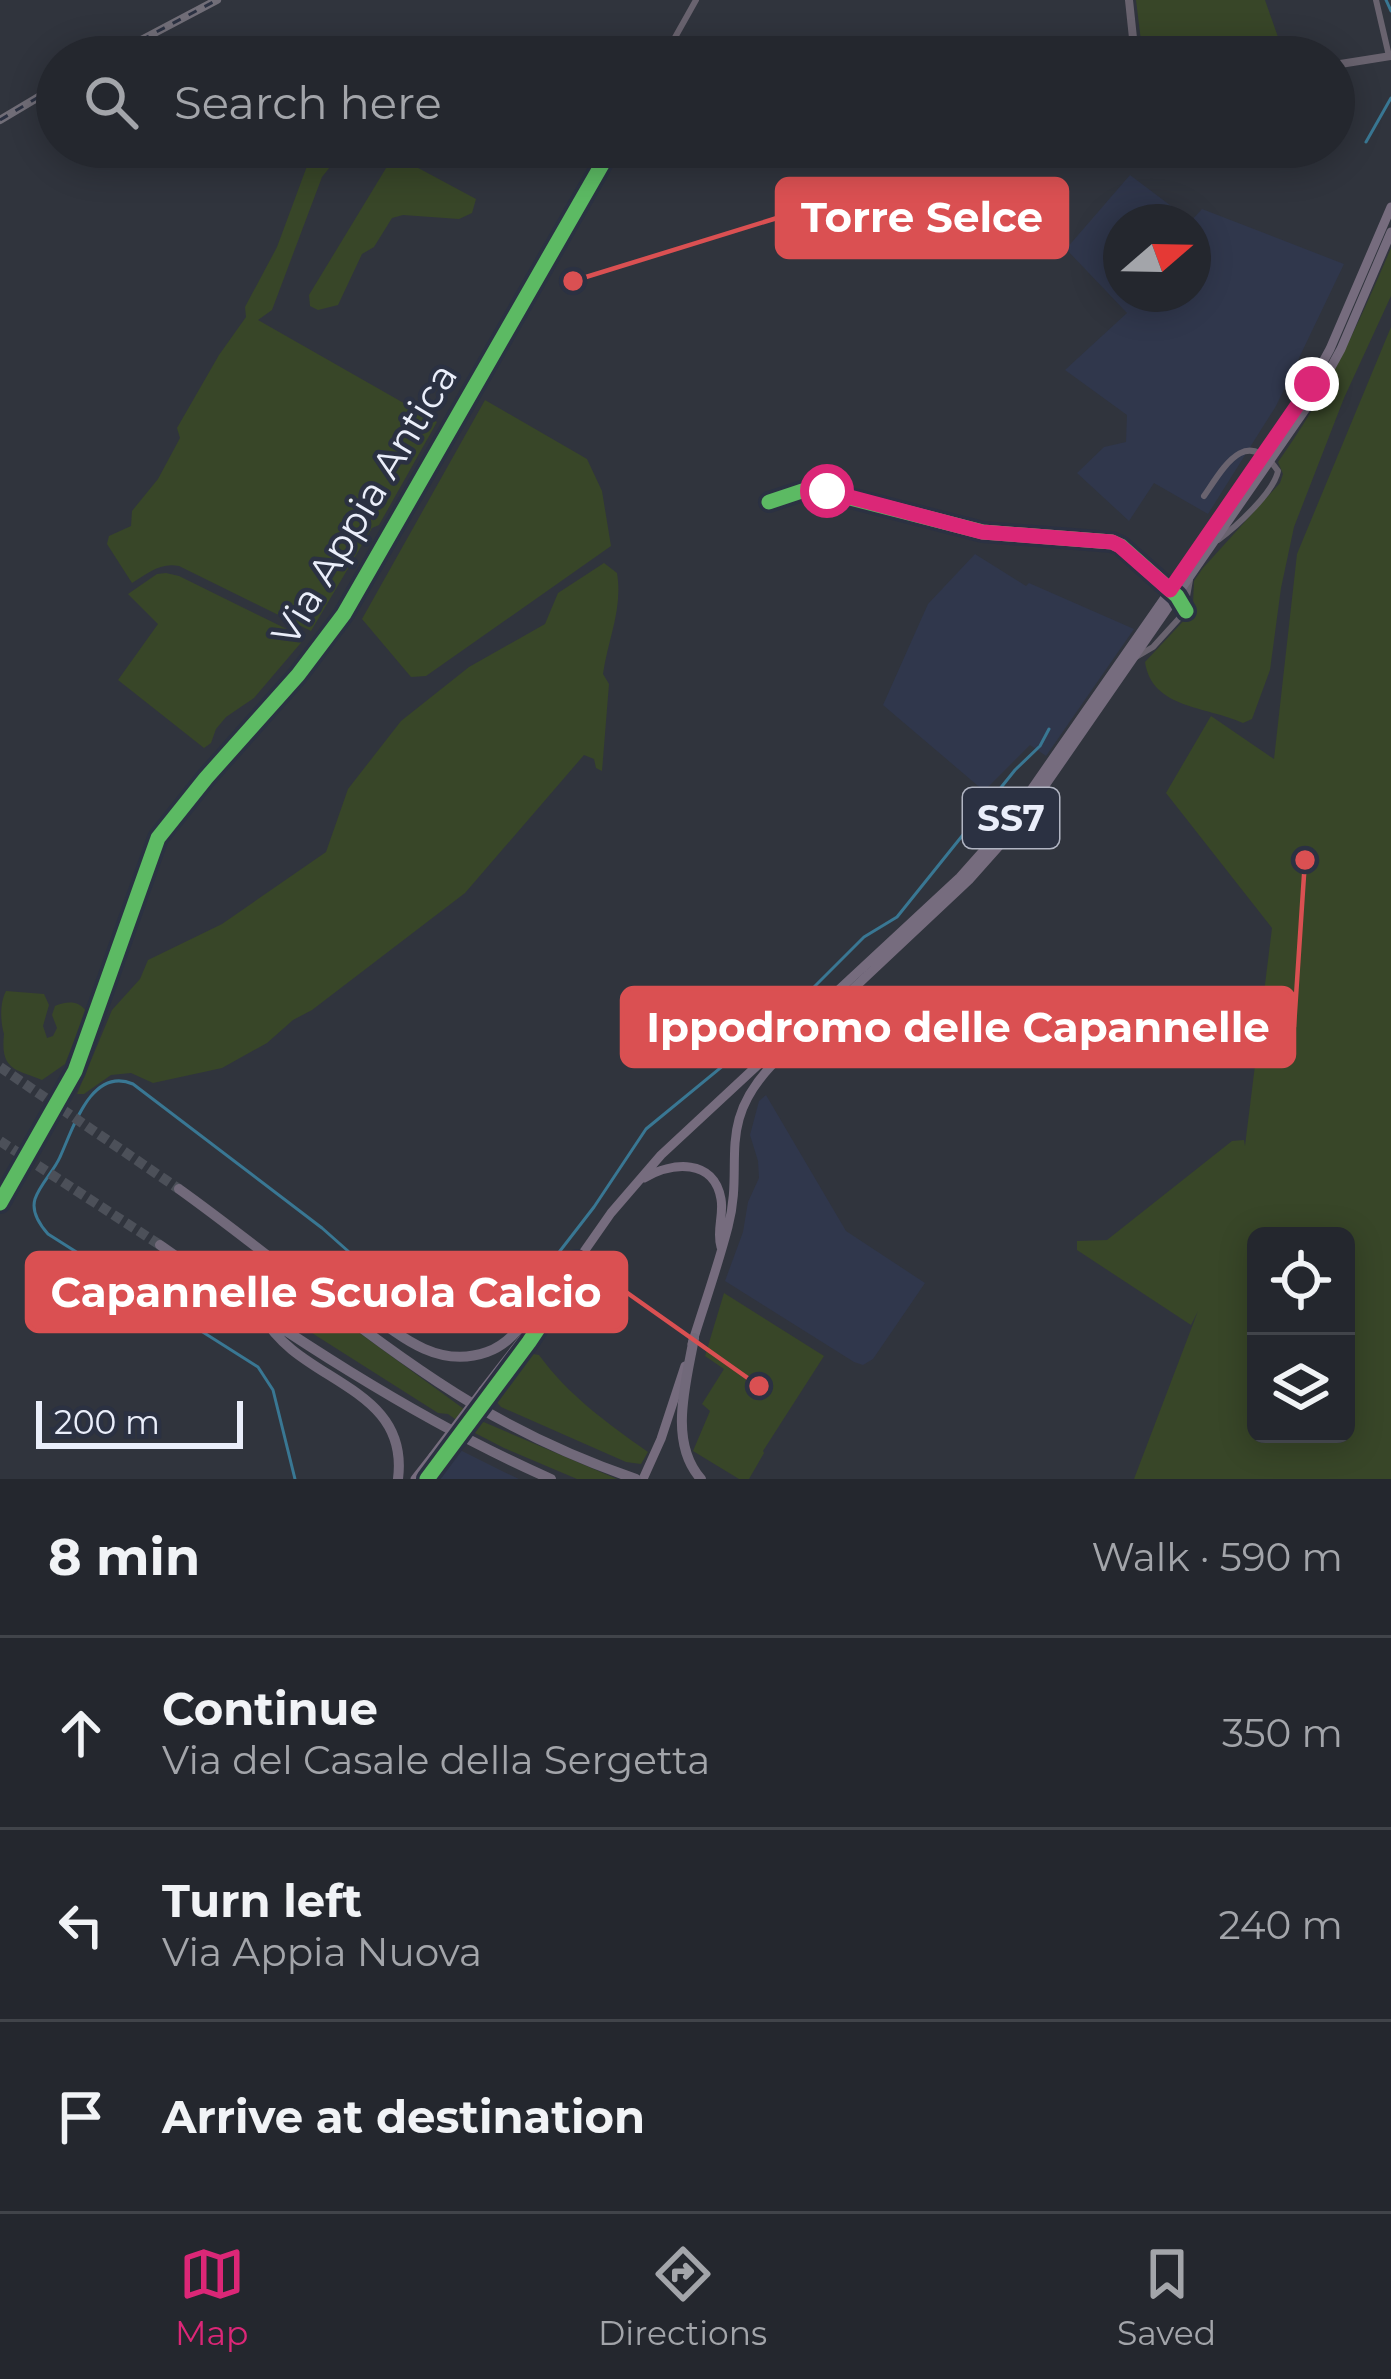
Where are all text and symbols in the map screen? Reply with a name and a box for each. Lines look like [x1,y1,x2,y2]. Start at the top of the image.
search box [36,36,1355,168]
icon: search [78,69,144,135]
text: Search here [174,75,442,130]
callout: Torre Selce [777,179,1067,257]
text: Torre Selce [801,191,1043,243]
north arrow [1103,204,1211,312]
street label: Via Appia Antica [261,354,467,654]
route end [1285,357,1339,411]
route start [800,464,854,518]
road number: SS7 [963,788,1059,848]
callout: Ippodromo delle Capannelle [622,988,1294,1066]
text: Ippodromo delle Capannelle [646,1001,1270,1053]
map controls [1247,1227,1355,1443]
button: locate [1247,1227,1355,1335]
callout: Capannelle Scuola Calcio [27,1253,626,1331]
text: Capannelle Scuola Calcio [50,1266,602,1318]
button: layers [1247,1335,1355,1443]
scale bar [36,1395,243,1448]
text: 200 m [54,1402,160,1442]
text: 8 min [48,1526,200,1588]
text: Walk · 590 m [1091,1533,1343,1581]
text: Continue [162,1681,378,1736]
icon: ahead [48,1700,114,1766]
text: 350 m [1222,1709,1343,1757]
text: Via del Casale della Sergetta [162,1736,710,1784]
text: Turn left [162,1873,362,1928]
icon: left [48,1892,114,1958]
text: 240 m [1219,1901,1343,1949]
text: Via Appia Nuova [162,1928,482,1976]
icon: arrive [48,2084,114,2150]
text: Arrive at destination [162,2089,645,2144]
tab: Map [175,2241,248,2353]
tab: Directions [598,2241,767,2353]
tab: Saved [1117,2241,1216,2353]

